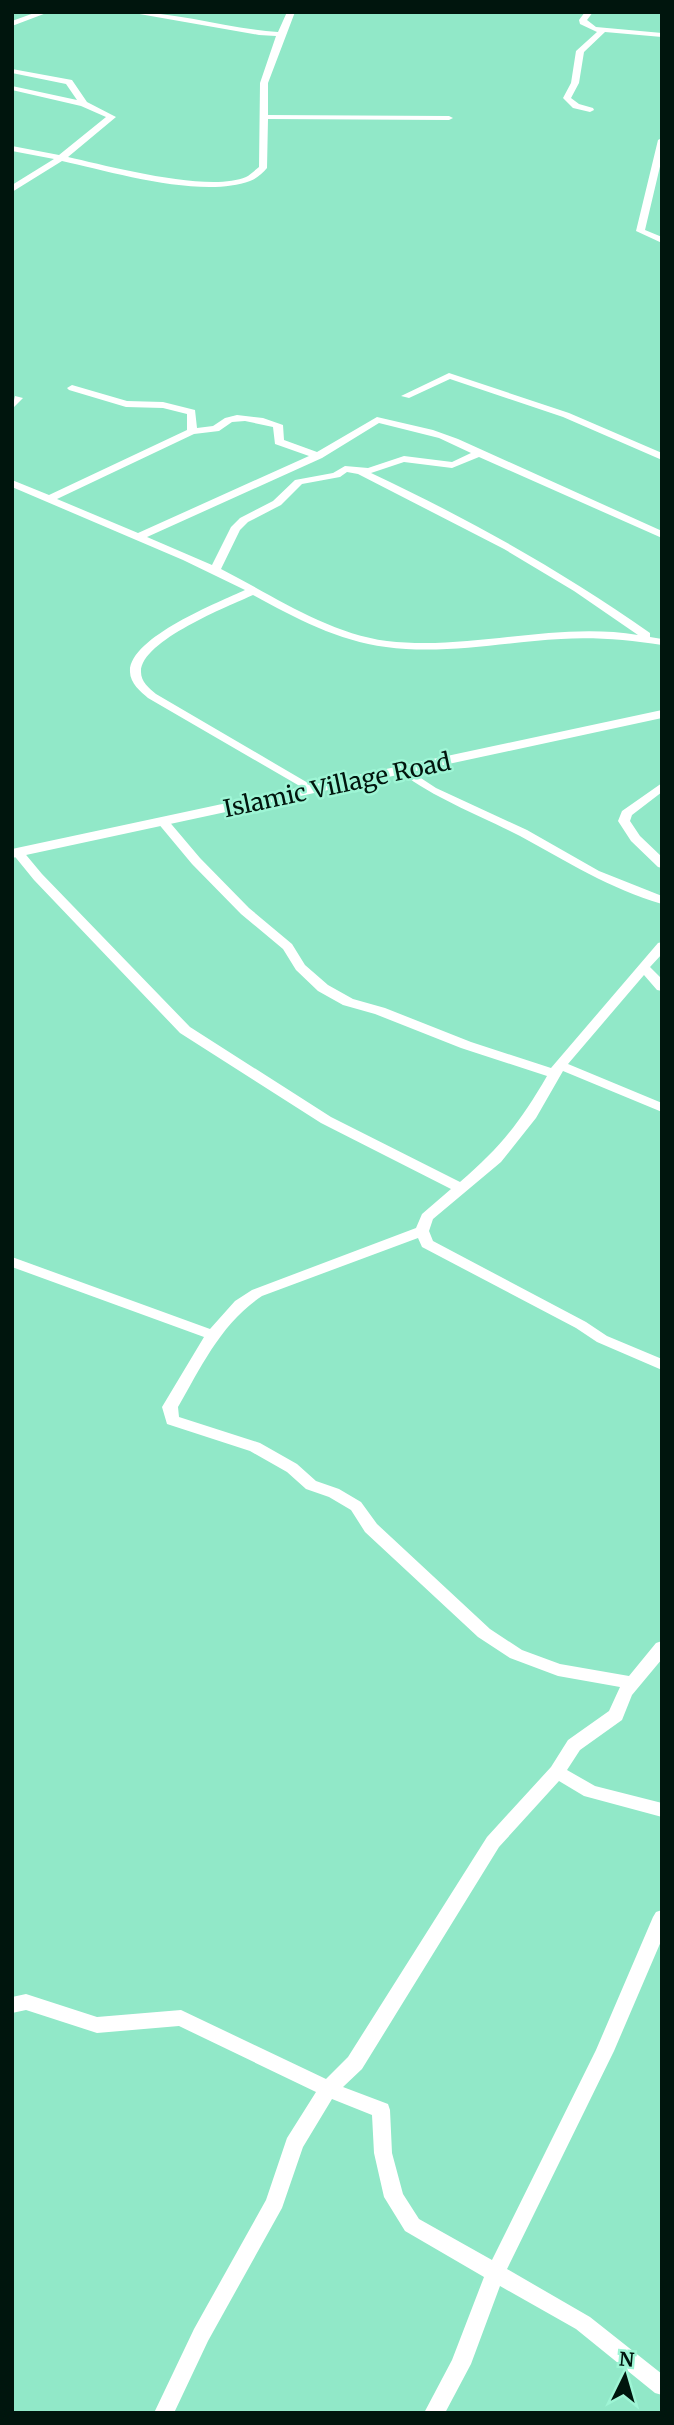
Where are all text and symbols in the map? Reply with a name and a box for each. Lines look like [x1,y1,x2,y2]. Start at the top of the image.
street label: Islamic Village Road [220,746,454,824]
north arrow [590,2341,660,2411]
text: N [618,2346,635,2372]

